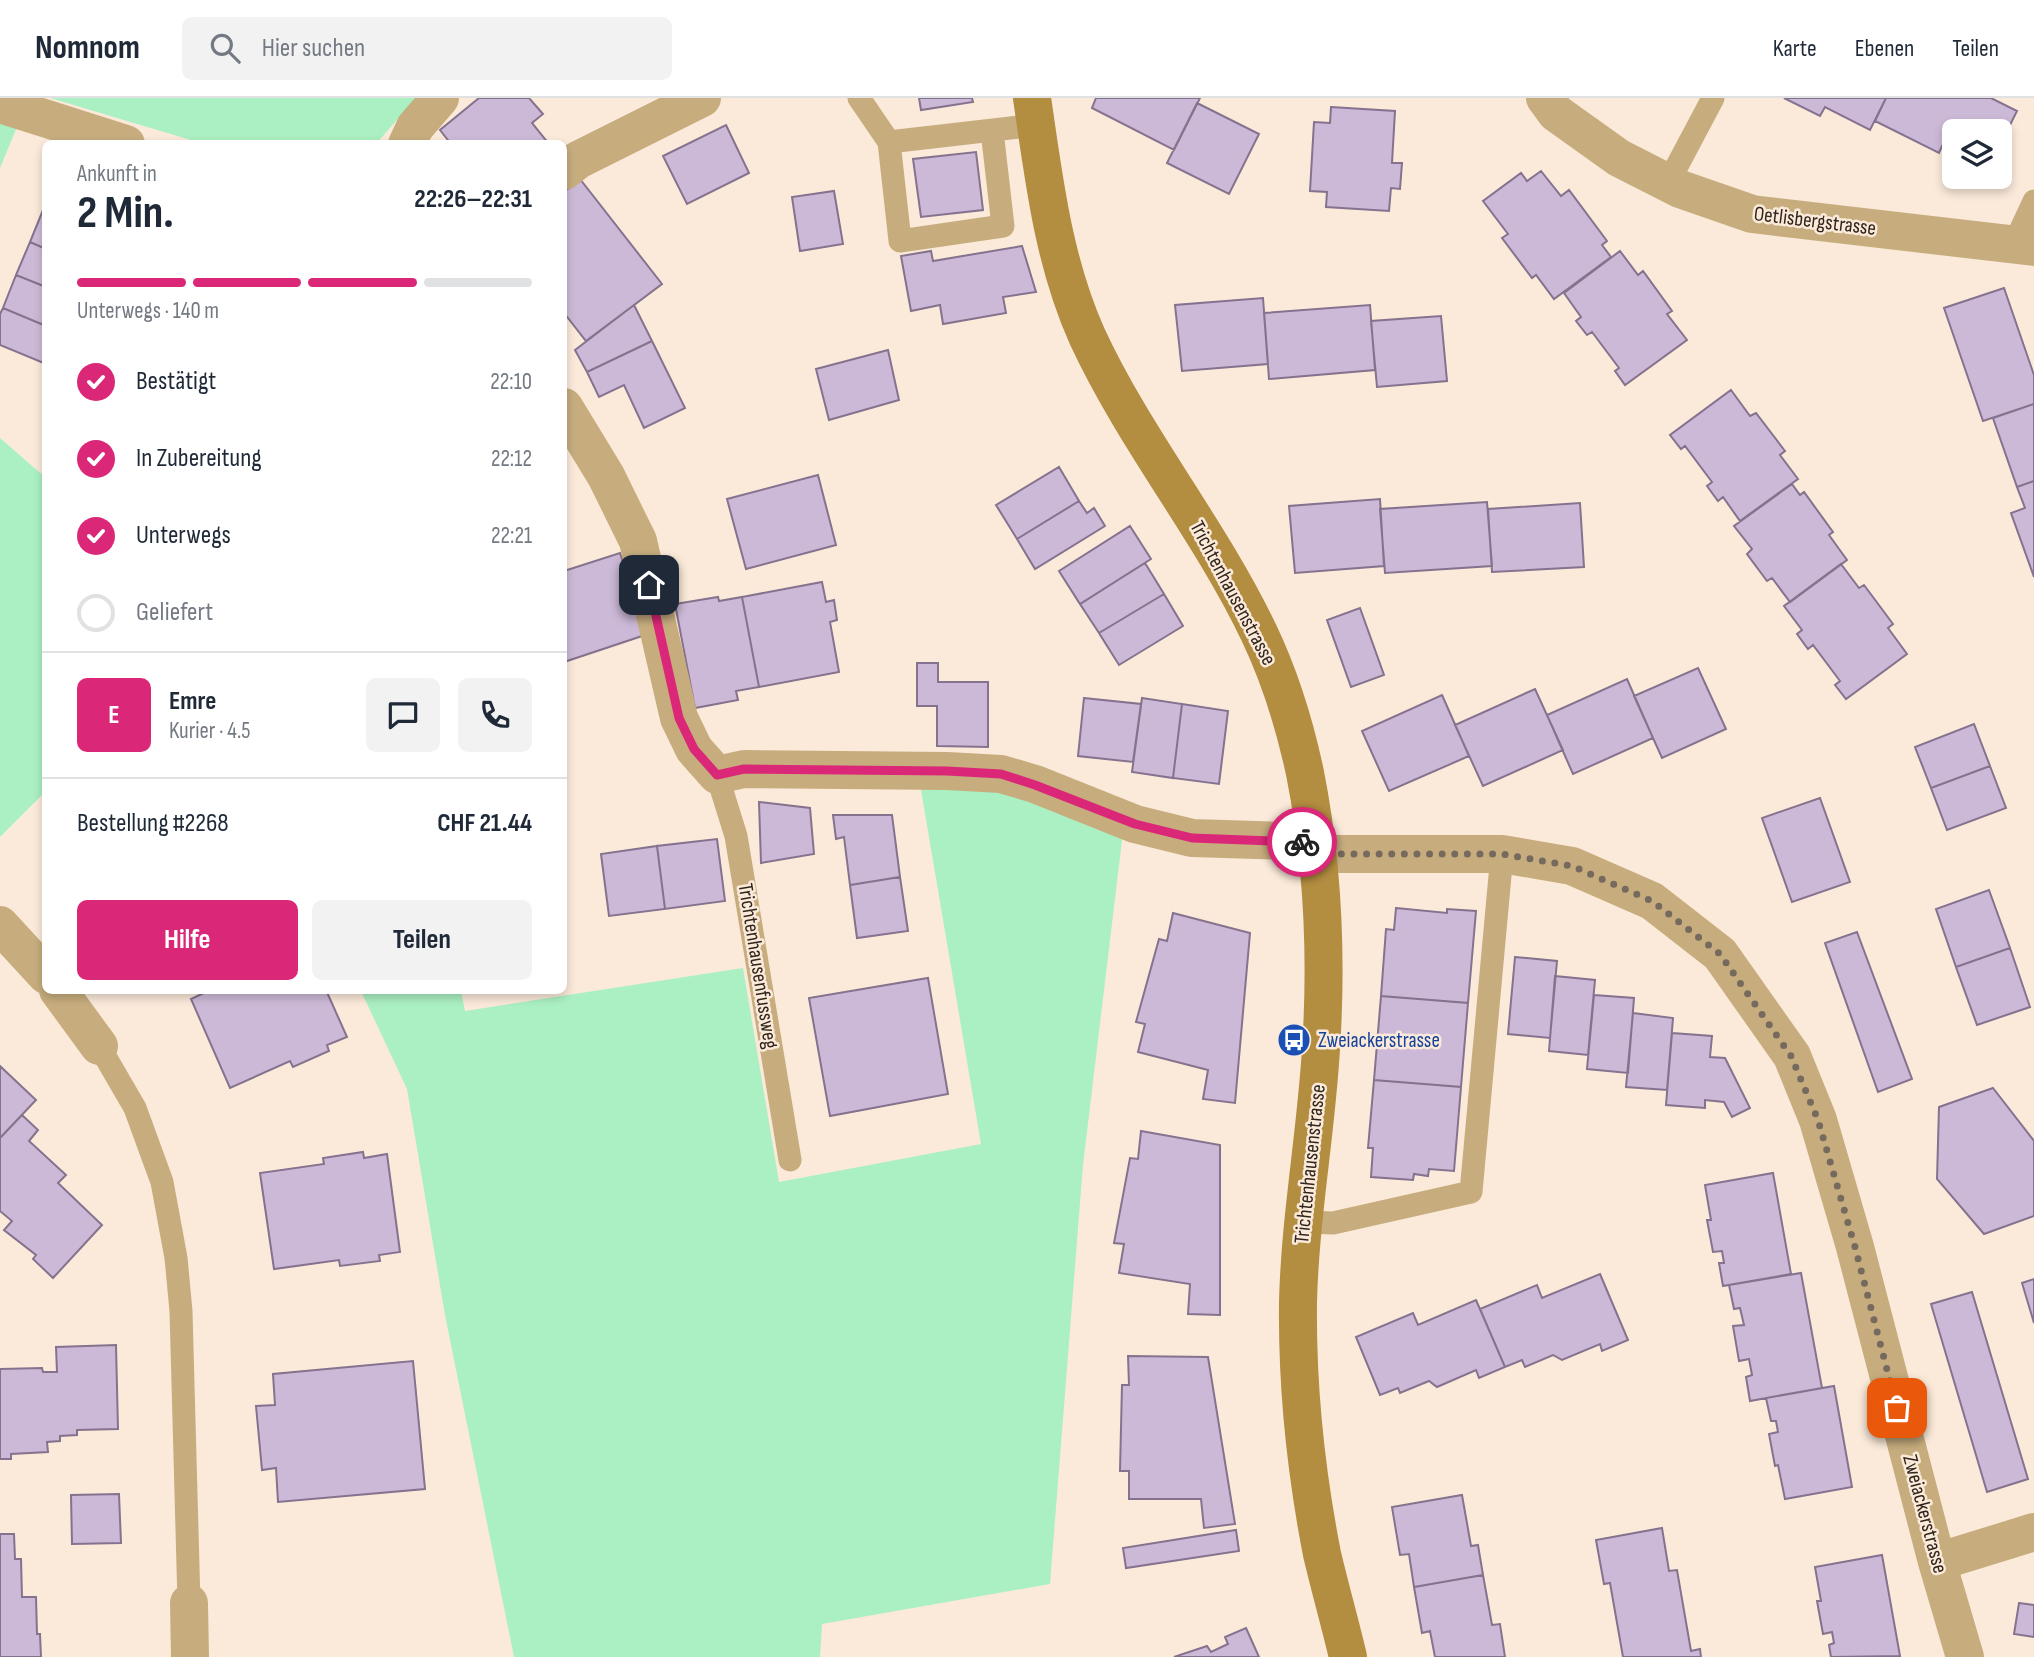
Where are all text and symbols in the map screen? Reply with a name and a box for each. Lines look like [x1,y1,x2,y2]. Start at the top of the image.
search box [182,17,672,80]
text: Nomnom [35,28,140,68]
icon: search [206,29,244,67]
text: Hier suchen [262,33,365,64]
text: Karte [1773,34,1817,63]
text: Ebenen [1855,34,1914,63]
text: Teilen [1952,34,1999,63]
map controls [1942,119,2012,189]
button: layers [1942,119,2012,189]
text: Ankunft in [77,160,157,188]
text: 22:26–22:31 [414,184,532,215]
text: 2 Min. [77,186,174,241]
street label: Oetlisbergstrasse [1752,201,1878,241]
text: Unterwegs · 140 m [77,297,219,325]
icon: check [77,363,115,401]
text: Bestätigt [136,366,216,397]
text: 22:10 [490,368,532,396]
icon: check [77,440,115,478]
text: In Zubereitung [136,443,262,474]
text: 22:12 [491,445,532,473]
icon: check [77,517,115,555]
street label: Trichtenhausenstrasse [1184,517,1282,669]
text: Unterwegs [136,520,231,551]
text: 22:21 [491,522,532,550]
pin [619,555,679,615]
icon: home [630,566,668,604]
text: Geliefert [136,597,213,628]
button: chat [366,678,440,752]
button: phone [458,678,532,752]
text: Emre [169,686,216,717]
text: E [108,700,120,731]
text: Kurier · 4.5 [169,717,250,745]
courier [1267,807,1337,877]
text: Bestellung #2268 [77,808,229,839]
text: CHF 21.44 [437,808,532,839]
icon: bike [1283,823,1321,861]
street label: Trichtenhausenfussweg [733,881,783,1051]
button: Hilfe [77,900,298,980]
button: Teilen [312,900,532,980]
bus stop icon: Zweiackerstrasse [1275,1021,1313,1059]
place label: Zweiackerstrasse [1318,1028,1440,1053]
street label: Trichtenhausenstrasse [1289,1083,1331,1245]
pin [1867,1378,1927,1438]
icon: bag [1878,1389,1916,1427]
street label: Zweiackerstrasse [1897,1452,1953,1576]

